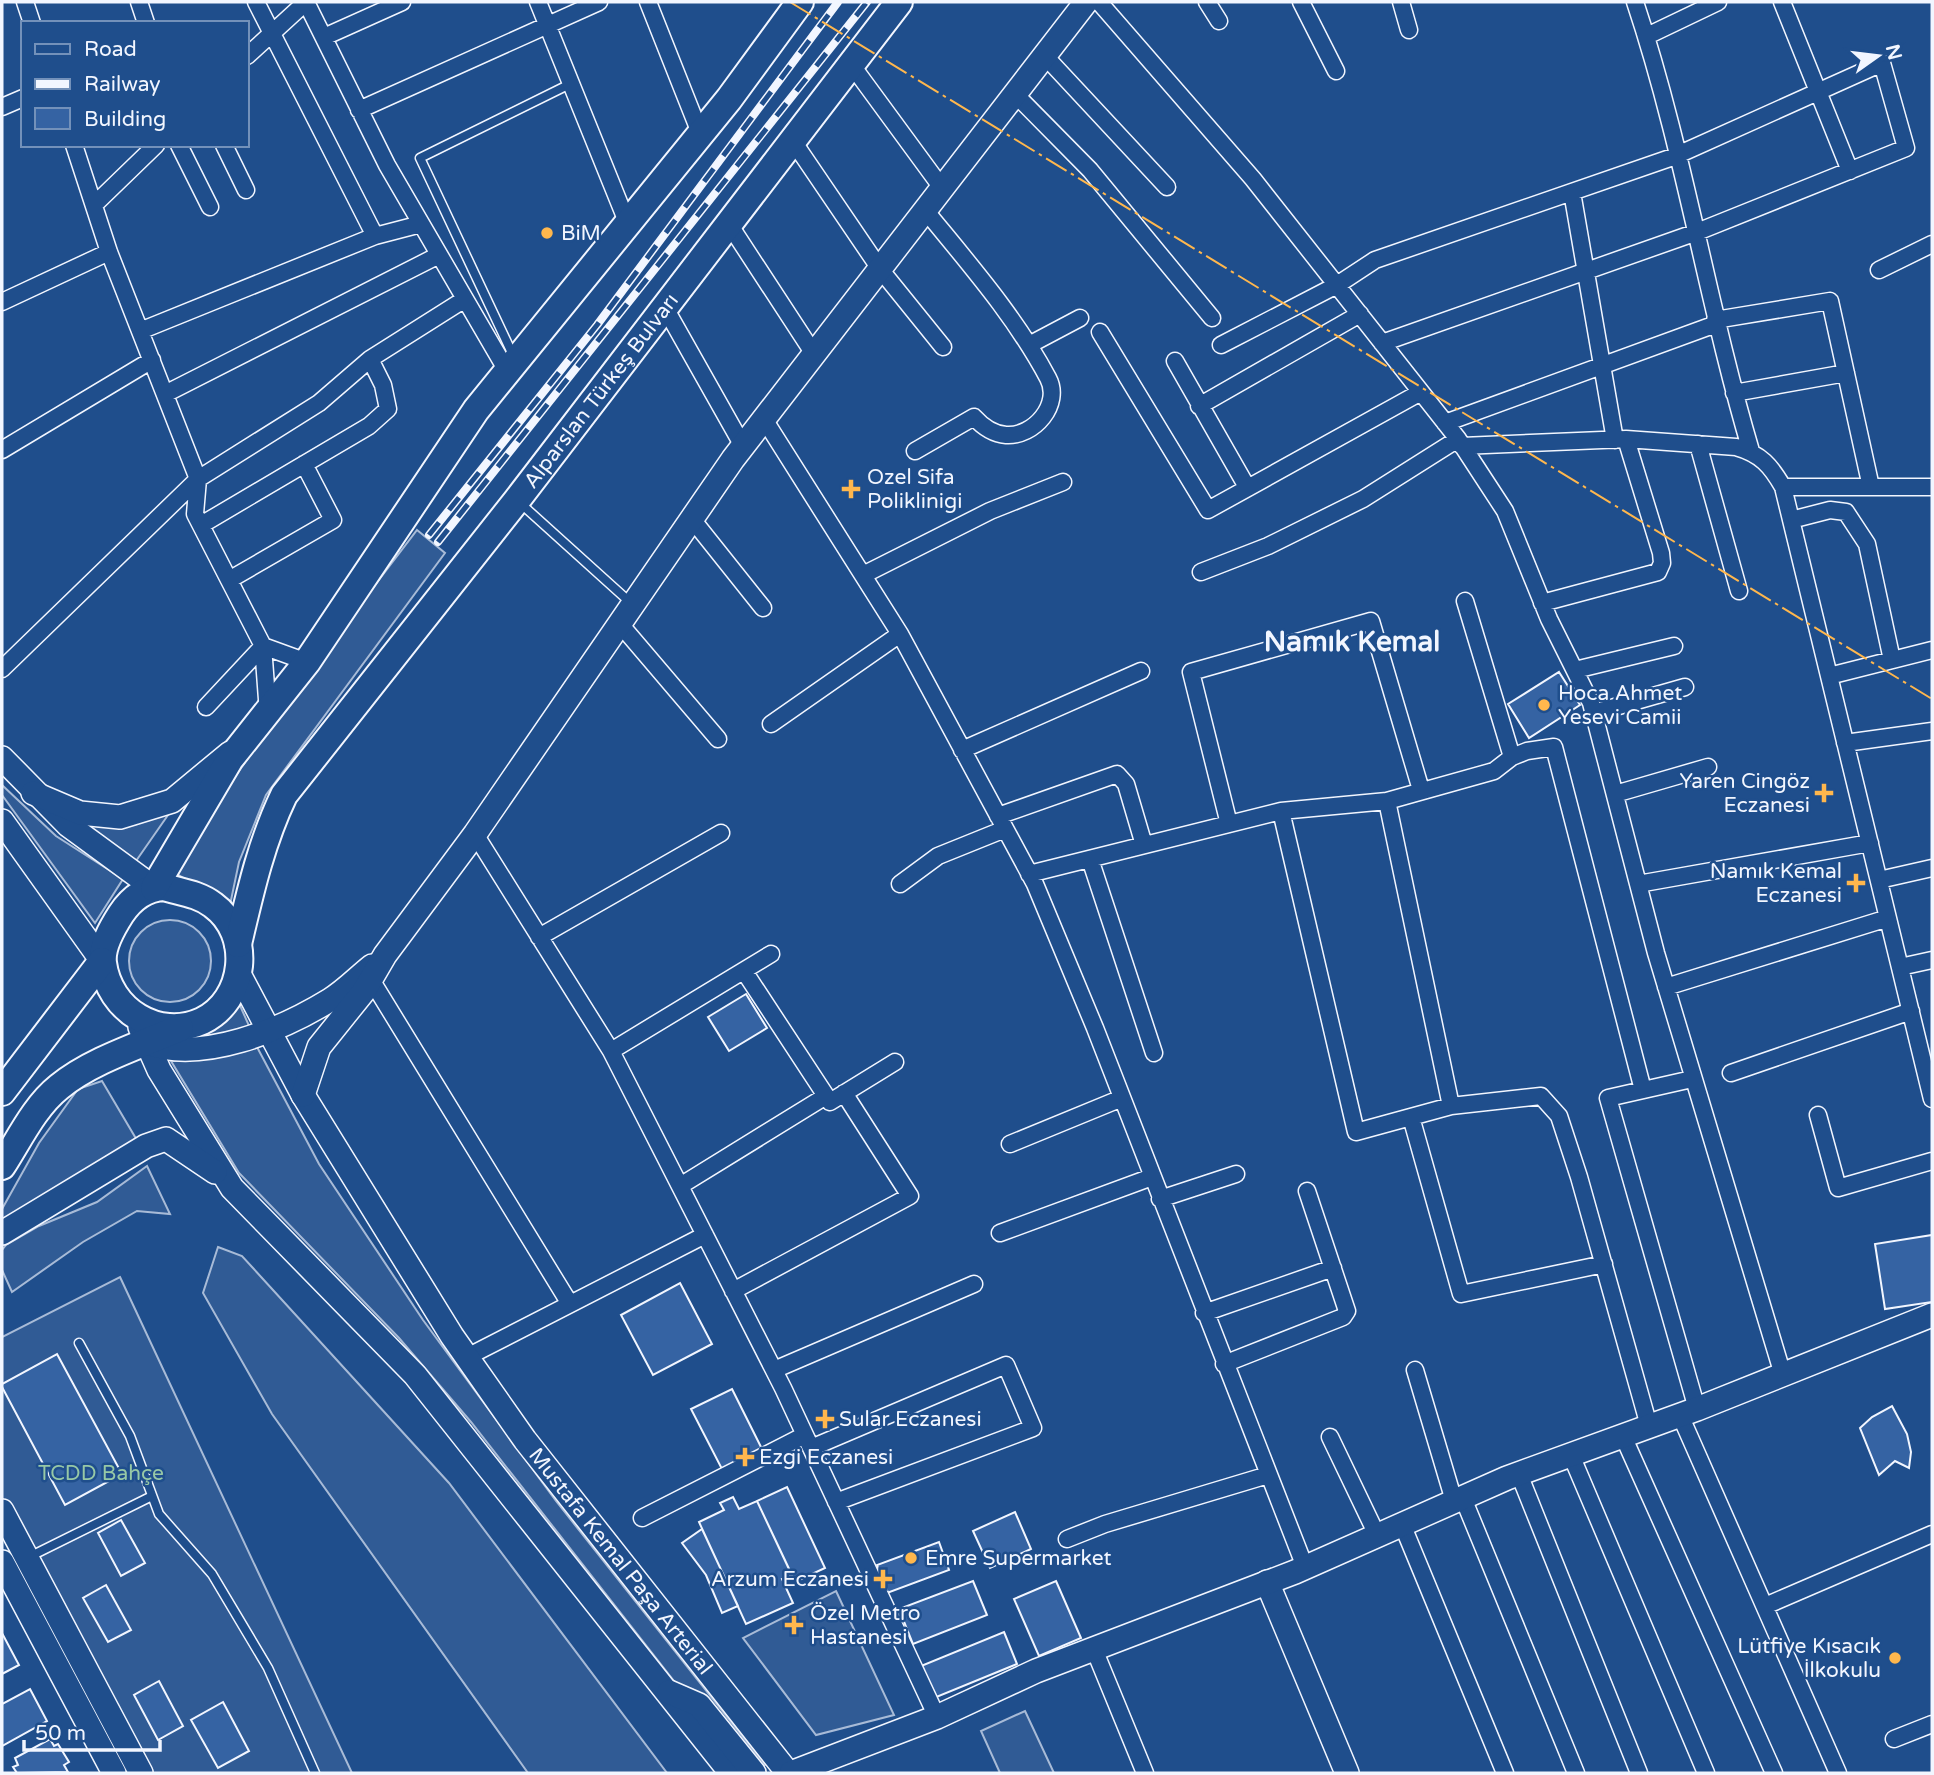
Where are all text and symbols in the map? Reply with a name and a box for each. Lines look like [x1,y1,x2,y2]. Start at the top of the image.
legend [21,21,248,147]
north arrow [1843,21,1913,91]
text: Road [84,37,137,62]
text: N [1881,42,1906,62]
text: Railway [84,72,161,97]
text: Building [84,107,166,132]
place label: BiM [561,221,601,246]
marker: BiM [539,225,555,241]
street label: Alparslan Türkeş Bulvarı [518,288,684,493]
place label: Ozel Sifa Poliklinigi [867,465,962,514]
marker: Ozel Sifa Poliklinigi [841,479,861,499]
district label: Namık Kemal [1264,625,1440,659]
place label: Hoca Ahmet Yesevi Camii [1558,681,1682,730]
marker: Hoca Ahmet Yesevi Camii [1536,697,1552,713]
place label: Yaren Cingöz Eczanesi [1680,769,1810,818]
marker: Yaren Cingöz Eczanesi [1816,785,1832,801]
place label: Namık Kemal Eczanesi [1710,859,1842,908]
marker: Namık Kemal Eczanesi [1848,875,1864,891]
place label: Sular Eczanesi [839,1407,982,1432]
marker: Sular Eczanesi [817,1411,833,1427]
street label: Mustafa Kemal Paşa Arterial [524,1443,718,1679]
place label: Ezgi Eczanesi [759,1445,893,1470]
marker: Ezgi Eczanesi [737,1449,753,1465]
park label: TCDD Bahçe [38,1461,164,1486]
place label: Emre Supermarket [925,1546,1112,1571]
marker: Emre Supermarket [903,1550,919,1566]
place label: Arzum Eczanesi [711,1567,869,1592]
marker: Arzum Eczanesi [875,1571,891,1587]
place label: Özel Metro Hastanesi [810,1601,920,1650]
marker: Özel Metro Hastanesi [784,1615,804,1635]
place label: Lütfiye Kısacık İlkokulu [1737,1634,1881,1683]
marker: Lütfiye Kısacık İlkokulu [1887,1650,1903,1666]
scale bar [24,1708,161,1752]
text: 50 m [35,1721,86,1746]

